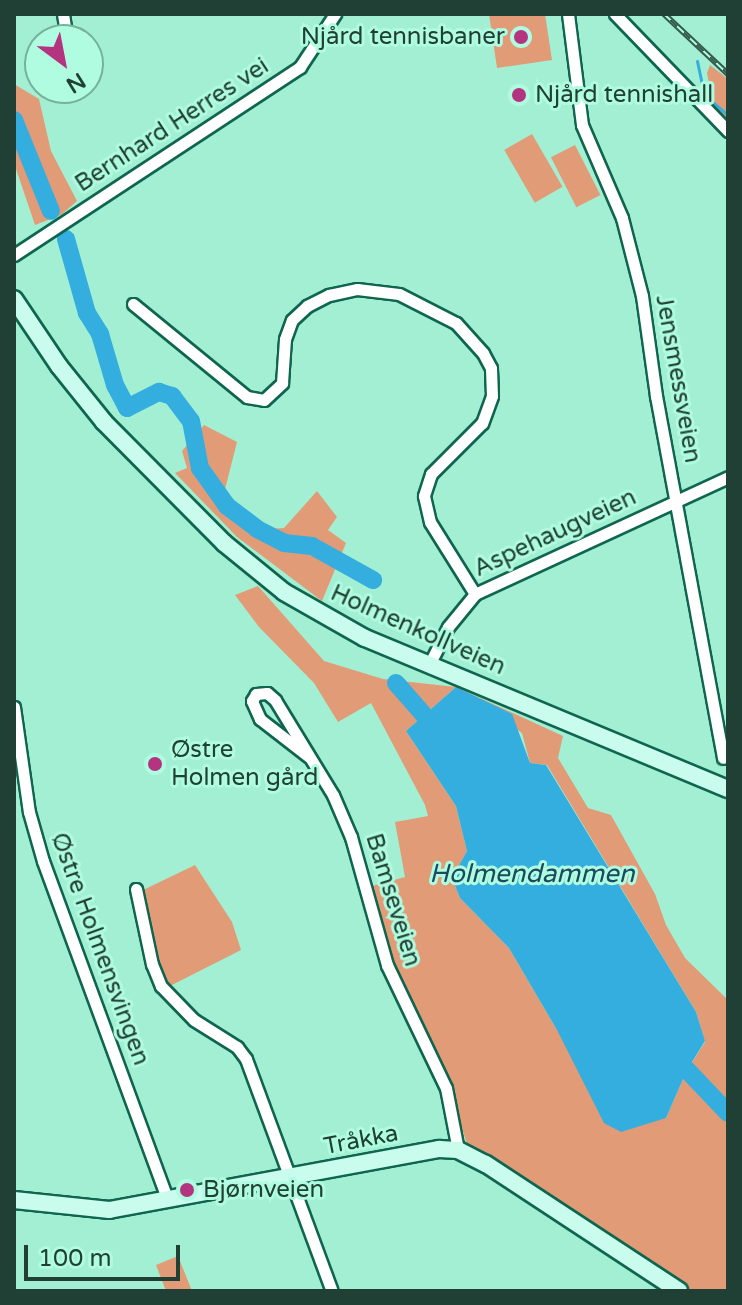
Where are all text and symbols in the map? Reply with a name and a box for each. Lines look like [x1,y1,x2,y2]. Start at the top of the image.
place label: Njård tennisbaner [301,23,505,51]
north arrow [24,24,104,104]
marker: Njård tennisbaner [512,28,530,46]
street label: Bernhard Herres vei [70,52,274,198]
text: N [61,67,90,98]
place label: Njård tennishall [535,81,713,109]
marker: Njård tennishall [510,86,528,104]
street label: Jensmessveien [649,293,707,465]
street label: Aspehaugveien [469,483,641,583]
street label: Holmenkollveien [326,579,510,681]
place label: Østre Holmen gård [171,736,318,792]
marker: Østre Holmen gård [146,755,164,773]
street label: Østre Holmensvingen [45,829,155,1069]
street label: Bamseveien [359,830,427,970]
water label: Holmendammen [429,858,635,890]
street label: Tråkka [321,1119,401,1161]
place label: Bjørnveien [203,1176,324,1204]
marker: Bjørnveien [178,1181,196,1199]
scale bar [28,1229,184,1279]
text: 100 m [38,1244,112,1273]

